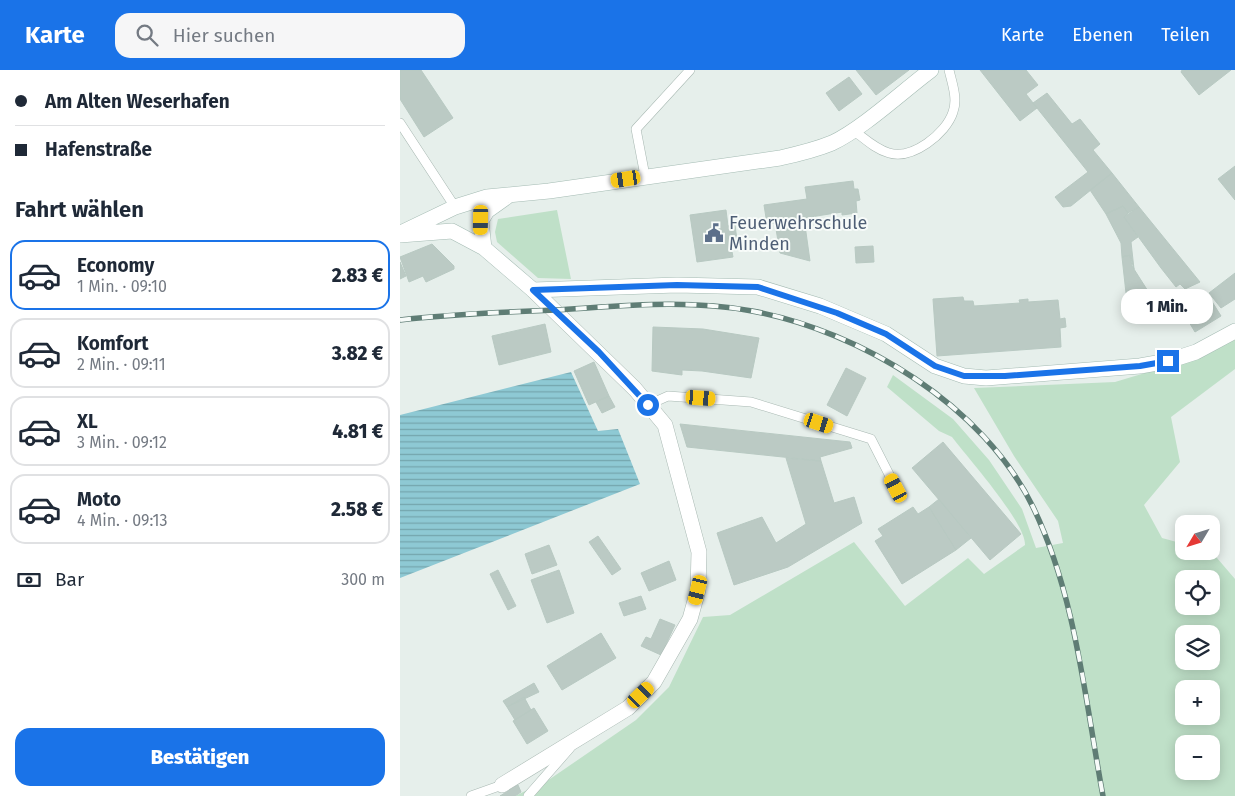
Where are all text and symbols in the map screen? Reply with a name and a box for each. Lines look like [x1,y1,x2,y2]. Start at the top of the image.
search box [115,13,465,58]
text: Karte [25,21,85,49]
icon: search [133,21,161,49]
text: Hier suchen [173,24,275,47]
text: Karte [1001,24,1044,46]
text: Ebenen [1072,24,1133,46]
text: Teilen [1161,24,1210,46]
text: Am Alten Weserhafen [45,90,230,113]
text: Hafenstraße [45,138,152,161]
car [610,169,641,189]
text: Fahrt wählen [15,196,144,223]
car [473,205,488,235]
place label: Feuerwehrschule Minden [729,212,867,255]
public building icon: Feuerwehrschule Minden [703,222,725,244]
icon: car [17,253,62,298]
text: Economy [77,254,154,277]
text: 2.83 € [332,264,383,287]
text: 1 Min. · 09:10 [77,277,167,296]
callout: 1 Min. [1122,288,1214,324]
text: 1 Min. [1146,297,1188,316]
icon: car [17,331,62,376]
text: Komfort [77,332,148,355]
text: 3.82 € [332,342,383,365]
route end [1157,350,1179,372]
text: 2 Min. · 09:11 [77,355,166,374]
car [685,389,716,407]
route start [637,394,659,416]
icon: car [17,409,62,454]
text: XL [77,410,98,433]
car [802,411,835,435]
text: 4.81 € [332,420,383,443]
text: 3 Min. · 09:12 [77,433,167,452]
car [882,471,909,505]
icon: car [17,487,62,532]
text: Moto [77,488,121,511]
text: 2.58 € [331,498,383,521]
text: 4 Min. · 09:13 [77,511,168,530]
north arrow [1175,515,1220,560]
map controls [1175,515,1220,780]
icon: cash [15,566,43,594]
text: Bar [55,568,84,591]
text: 300 m [341,570,385,589]
button: locate [1175,570,1220,615]
car [687,574,708,606]
button: layers [1175,625,1220,670]
car [625,679,657,711]
button: + [1175,680,1220,725]
button: Bestätigen [15,728,385,786]
button: − [1175,735,1220,780]

